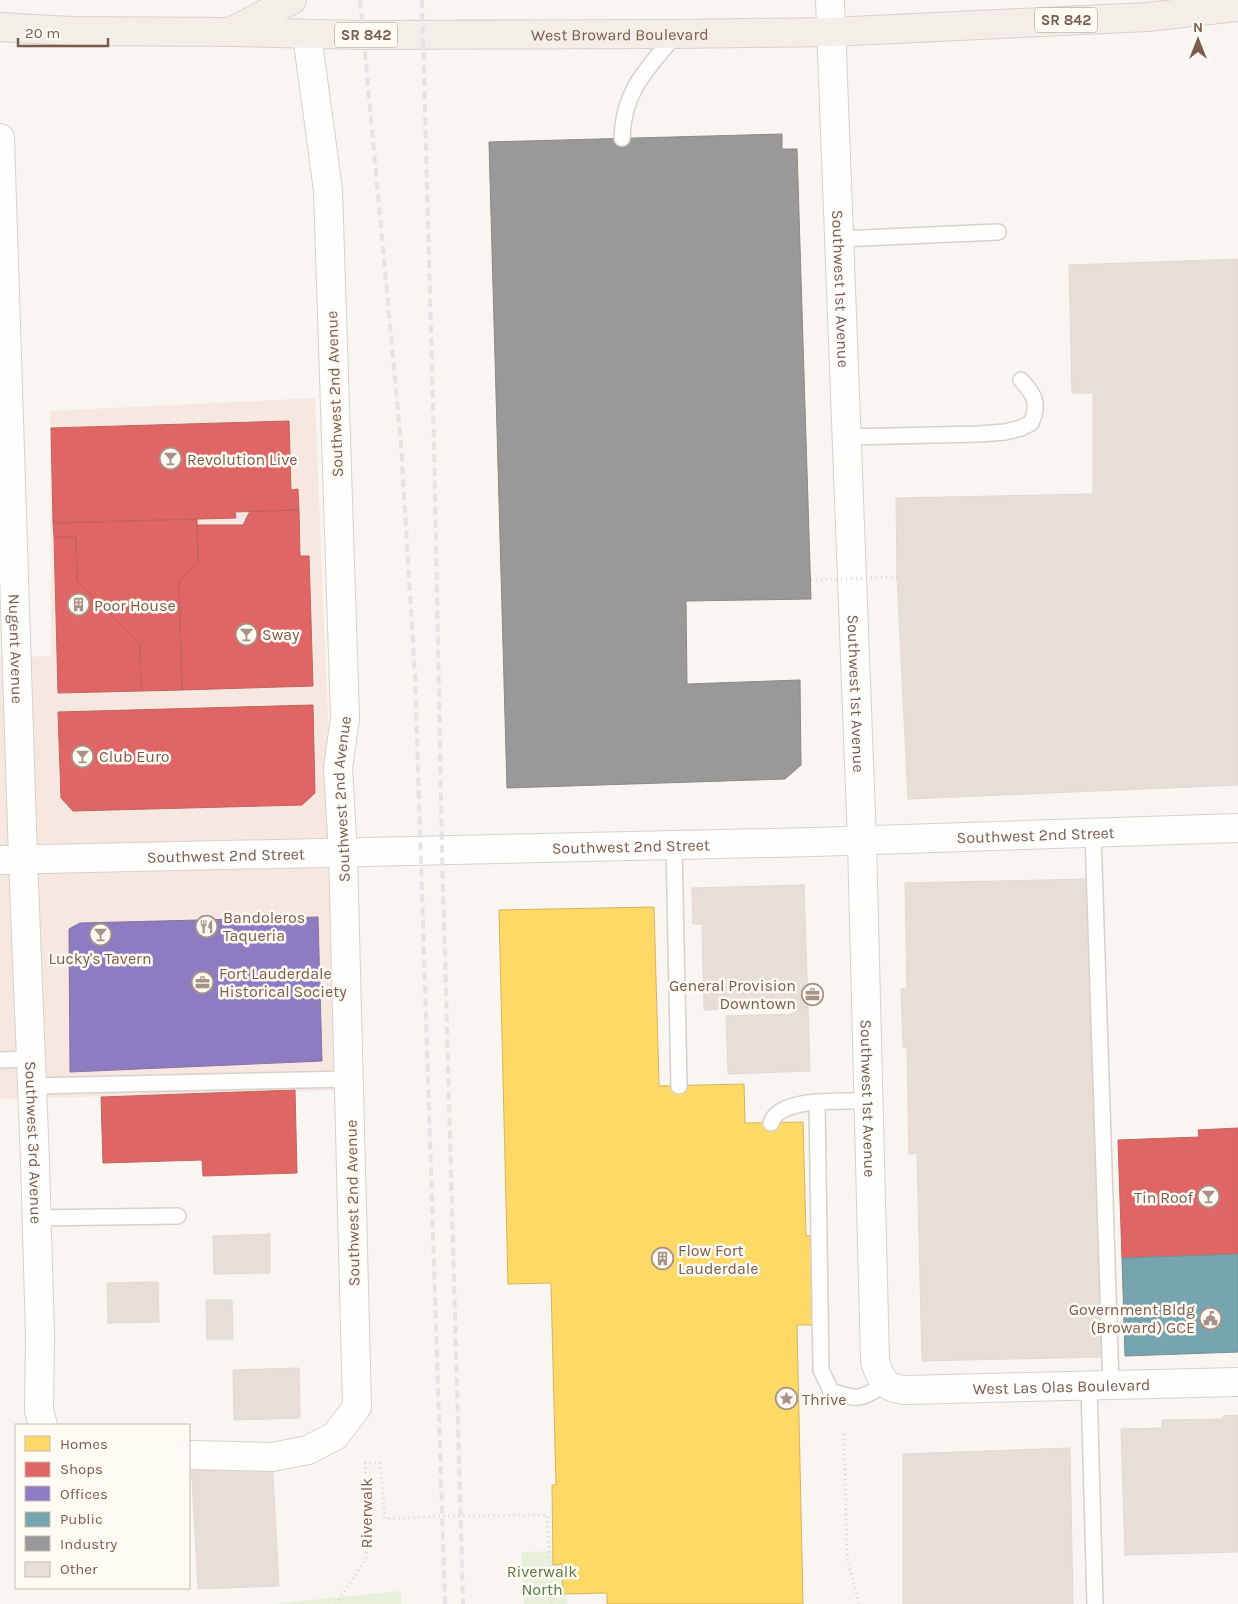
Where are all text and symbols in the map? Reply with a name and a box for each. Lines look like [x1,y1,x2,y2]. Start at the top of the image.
road number: SR 842 [1035,8,1097,32]
scale bar [18,15,108,47]
north arrow [1173,15,1223,65]
text: N [1193,19,1203,36]
road number: SR 842 [335,22,397,48]
text: 20 m [25,24,60,42]
street label: West Broward Boulevard [531,25,709,44]
street label: Southwest 1st Avenue [828,209,853,368]
street label: Southwest 2nd Avenue [322,310,347,478]
bar icon: Revolution Live [159,447,183,471]
place label: Revolution Live [187,450,297,469]
street label: Nugent Avenue [5,593,27,704]
building icon: Poor House [66,593,90,617]
place label: Poor House [94,596,176,615]
street label: Southwest 1st Avenue [843,614,868,773]
bar icon: Sway [234,622,258,646]
place label: Sway [262,625,300,644]
street label: Southwest 2nd Avenue [329,715,355,882]
bar icon: Club Euro [71,744,95,768]
place label: Club Euro [99,747,169,766]
street label: Southwest 2nd Street [956,823,1115,847]
street label: Southwest 2nd Street [552,835,710,858]
street label: Southwest 2nd Street [147,844,305,867]
place label: Bandoleros Taqueria [223,908,305,945]
restaurant icon: Bandoleros Taqueria [195,914,219,938]
bar icon: Lucky's Tavern [88,922,112,946]
place label: Lucky's Tavern [48,949,152,968]
place label: Fort Lauderdale Historical Society [219,964,347,1001]
office icon: Fort Lauderdale Historical Society [191,970,215,994]
place label: General Provision Downtown [669,976,796,1013]
office icon: General Provision Downtown [800,982,824,1006]
street label: Southwest 1st Avenue [856,1019,879,1178]
street label: Southwest 3rd Avenue [21,1061,46,1224]
street label: Southwest 2nd Avenue [342,1120,363,1286]
bar icon: Tin Roof [1197,1185,1221,1209]
place label: Tin Roof [1134,1188,1194,1207]
place label: Flow Fort Lauderdale [678,1241,758,1278]
building icon: Flow Fort Lauderdale [650,1247,674,1271]
place label: Government Bldg (Broward) GCE [1069,1300,1195,1337]
public building icon: Government Bldg (Broward) GCE [1199,1306,1223,1330]
street label: West Las Olas Boulevard [972,1375,1151,1398]
place icon: Thrive [774,1387,798,1411]
place label: Thrive [802,1390,846,1409]
legend [15,1424,190,1589]
text: Homes [60,1435,108,1453]
text: Shops [60,1460,103,1478]
street label: Riverwalk [357,1478,376,1548]
text: Offices [60,1485,108,1503]
text: Public [60,1510,103,1528]
text: Industry [60,1535,117,1553]
text: Other [60,1560,98,1578]
park label: Riverwalk North [507,1562,577,1599]

